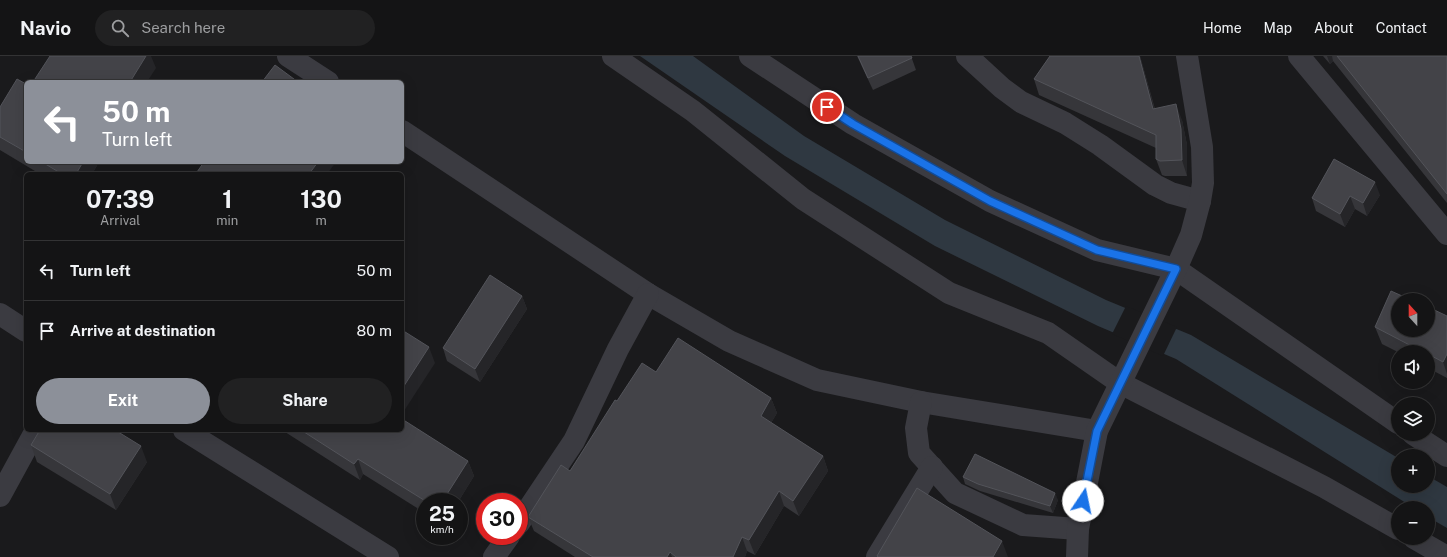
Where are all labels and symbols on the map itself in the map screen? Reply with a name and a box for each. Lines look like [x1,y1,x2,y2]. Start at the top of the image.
pin [810,90,844,124]
north arrow [1391,293,1435,337]
position arrow [1062,480,1104,522]
speed limit sign: 30 [476,493,528,545]

